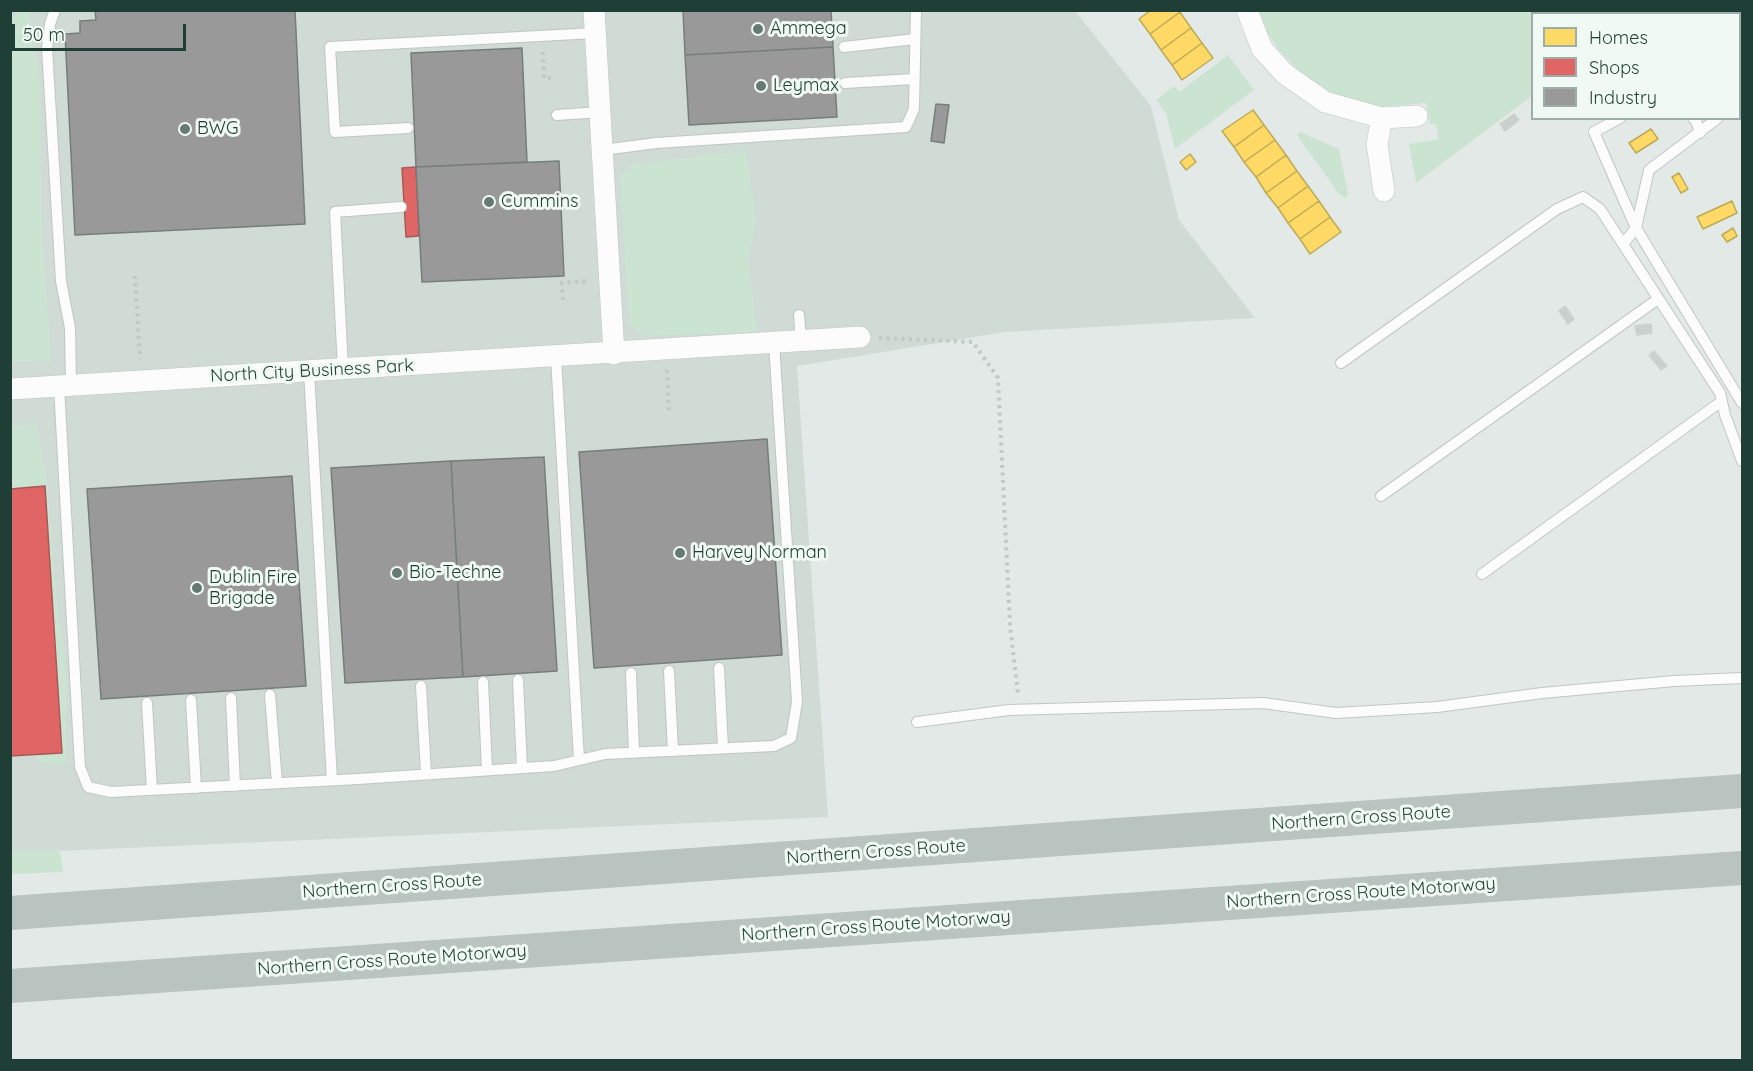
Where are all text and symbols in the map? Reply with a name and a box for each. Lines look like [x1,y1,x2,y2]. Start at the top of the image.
scale bar [15,12,189,50]
legend [1531,12,1741,120]
place label: Ammega [770,18,847,40]
marker: Ammega [751,22,765,36]
text: 50 m [23,23,65,46]
text: Homes [1589,26,1648,49]
text: Shops [1589,56,1640,79]
place label: Leymax [773,75,839,97]
marker: Leymax [754,79,768,93]
text: Industry [1589,86,1657,109]
place label: BWG [197,118,238,140]
marker: BWG [178,122,192,136]
place label: Cummins [501,191,579,213]
marker: Cummins [482,195,496,209]
street label: North City Business Park [210,355,414,387]
place label: Harvey Norman [692,542,827,564]
marker: Harvey Norman [673,546,687,560]
place label: Bio-Techne [409,562,501,584]
marker: Bio-Techne [390,566,404,580]
place label: Dublin Fire Brigade [209,567,297,610]
marker: Dublin Fire Brigade [190,581,204,595]
street label: Northern Cross Route [1271,801,1451,835]
street label: Northern Cross Route [786,835,966,869]
street label: Northern Cross Route [302,869,482,903]
street label: Northern Cross Route Motorway [1226,873,1496,913]
street label: Northern Cross Route Motorway [741,906,1011,946]
street label: Northern Cross Route Motorway [257,940,527,980]

